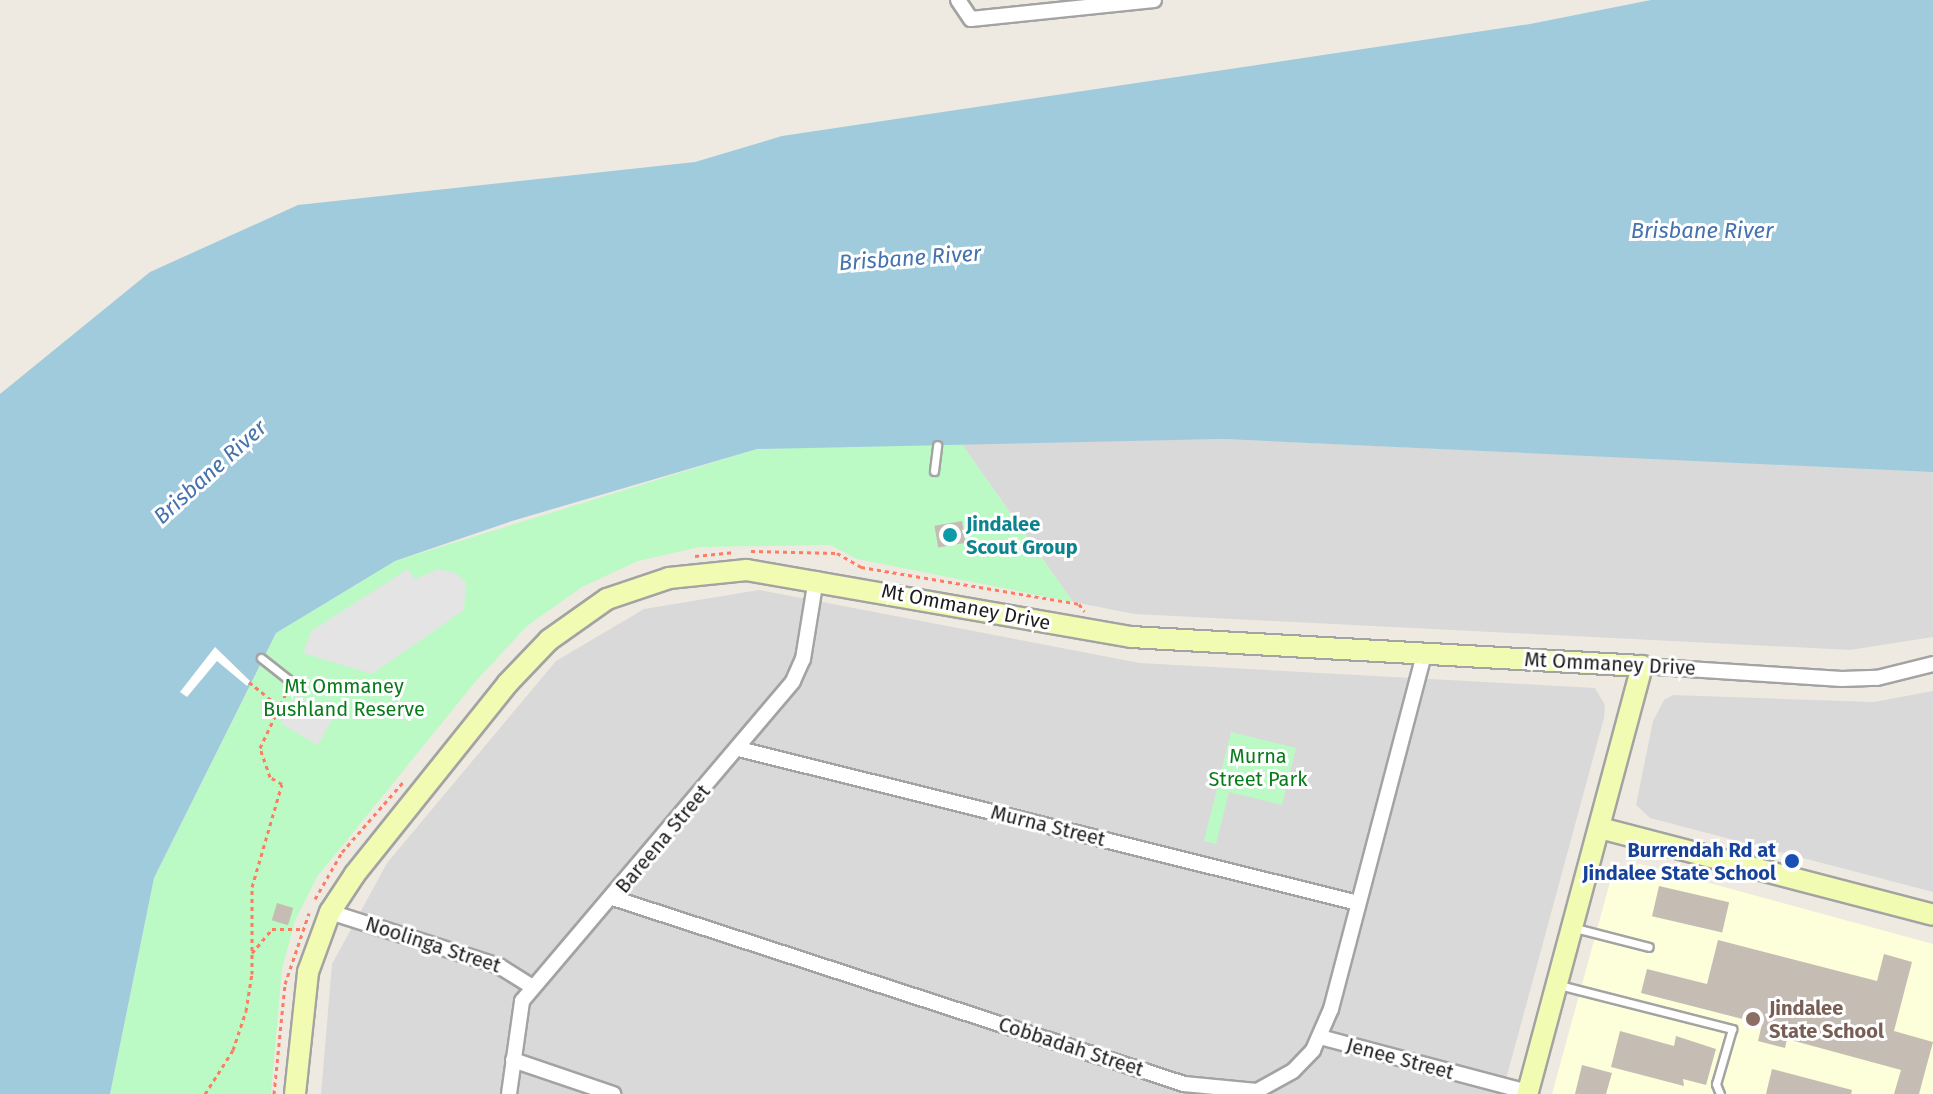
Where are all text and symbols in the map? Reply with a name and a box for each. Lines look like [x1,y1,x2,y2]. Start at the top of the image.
water label: Brisbane River [1631,218,1773,244]
water label: Brisbane River [838,240,982,276]
water label: Brisbane River [148,414,272,530]
place label: Jindalee Scout Group [966,512,1078,559]
marker: Jindalee Scout Group [941,526,959,544]
street label: Mt Ommaney Drive [879,579,1053,635]
street label: Mt Ommaney Drive [1524,648,1696,680]
park label: Mt Ommaney Bushland Reserve [263,674,425,721]
park label: Murna Street Park [1209,745,1307,792]
street label: Bareena Street [611,780,715,898]
street label: Murna Street [988,800,1108,852]
place label: Burrendah Rd at Jindalee State School [1582,838,1776,885]
marker: Burrendah Rd at Jindalee State School [1783,852,1801,870]
street label: Noolinga Street [362,912,504,978]
place label: Jindalee State School [1769,996,1884,1043]
marker: Jindalee State School [1744,1010,1762,1028]
street label: Cobbadah Street [995,1012,1147,1082]
street label: Jenee Street [1344,1033,1456,1085]

